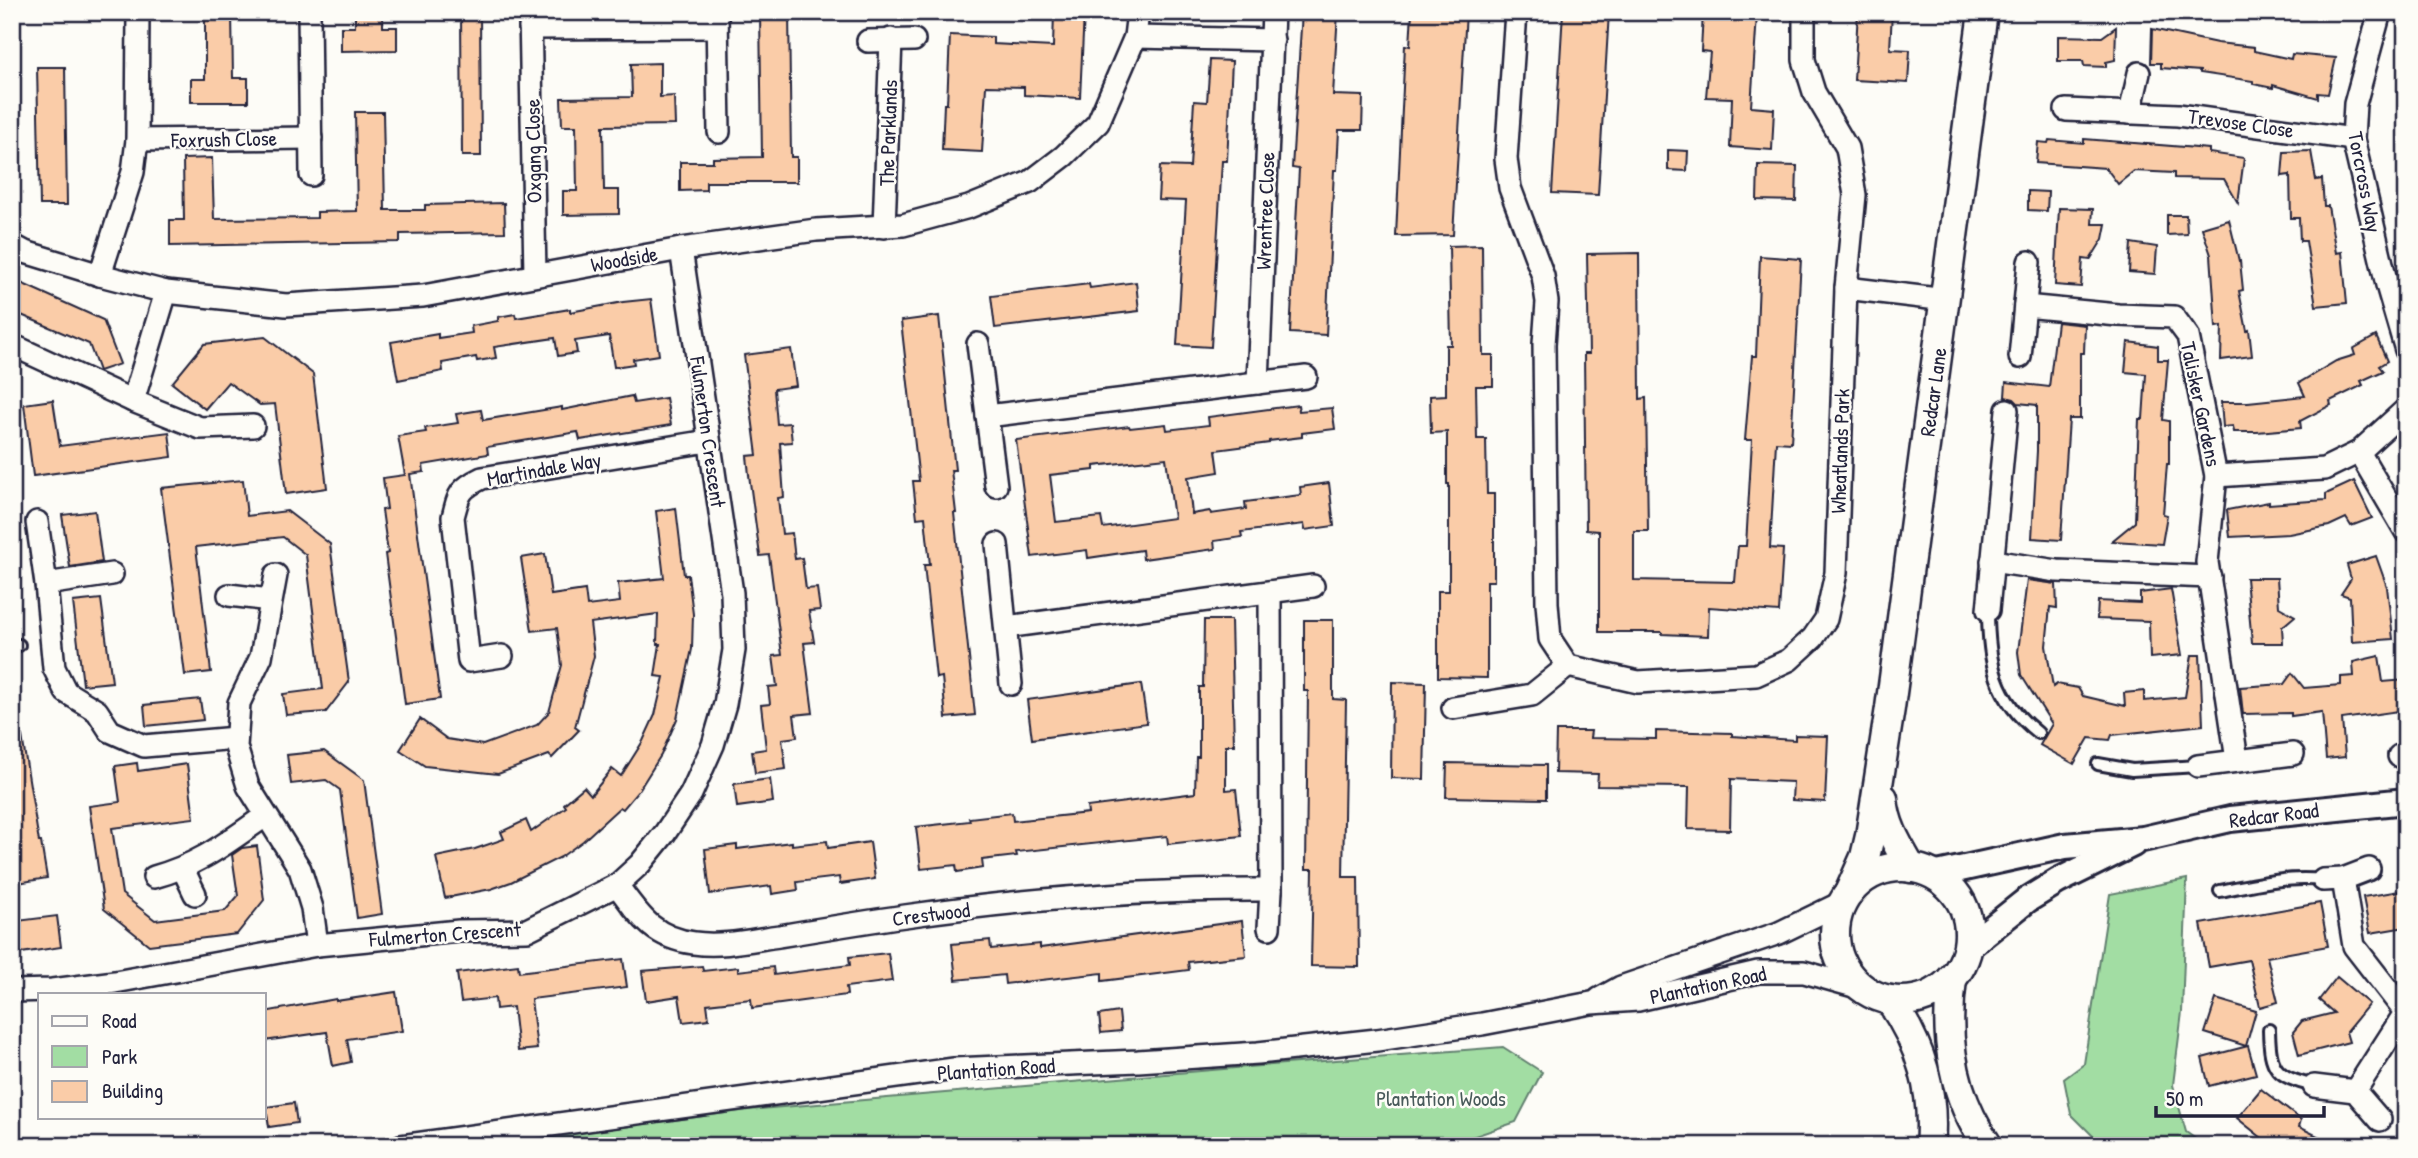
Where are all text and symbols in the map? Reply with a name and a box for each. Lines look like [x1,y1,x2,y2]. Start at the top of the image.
street label: The Parklands [872,79,904,187]
street label: Oxgang Close [518,99,548,203]
street label: Trevose Close [2186,101,2296,145]
street label: Foxrush Close [170,124,277,154]
street label: Torcross Way [2341,129,2389,235]
street label: Wrentree Close [1248,152,1282,270]
street label: Woodside [588,239,660,279]
street label: Talisker Gardens [2174,339,2228,469]
street label: Redcar Lane [1912,346,1954,438]
street label: Fulmerton Crescent [683,354,733,510]
street label: Wheatlands Park [1823,388,1857,514]
street label: Martindale Way [485,445,603,493]
street label: Redcar Road [2228,795,2320,835]
street label: Crestwood [890,895,972,933]
street label: Fulmerton Crescent [367,914,523,954]
street label: Plantation Road [1647,959,1769,1011]
legend [38,993,266,1120]
text: Road [102,1006,136,1035]
text: Park [102,1042,137,1071]
street label: Plantation Road [936,1050,1056,1088]
scale bar [2156,1074,2324,1118]
text: Building [102,1076,163,1105]
park label: Plantation Woods [1376,1084,1506,1113]
text: 50 m [2166,1084,2203,1113]

